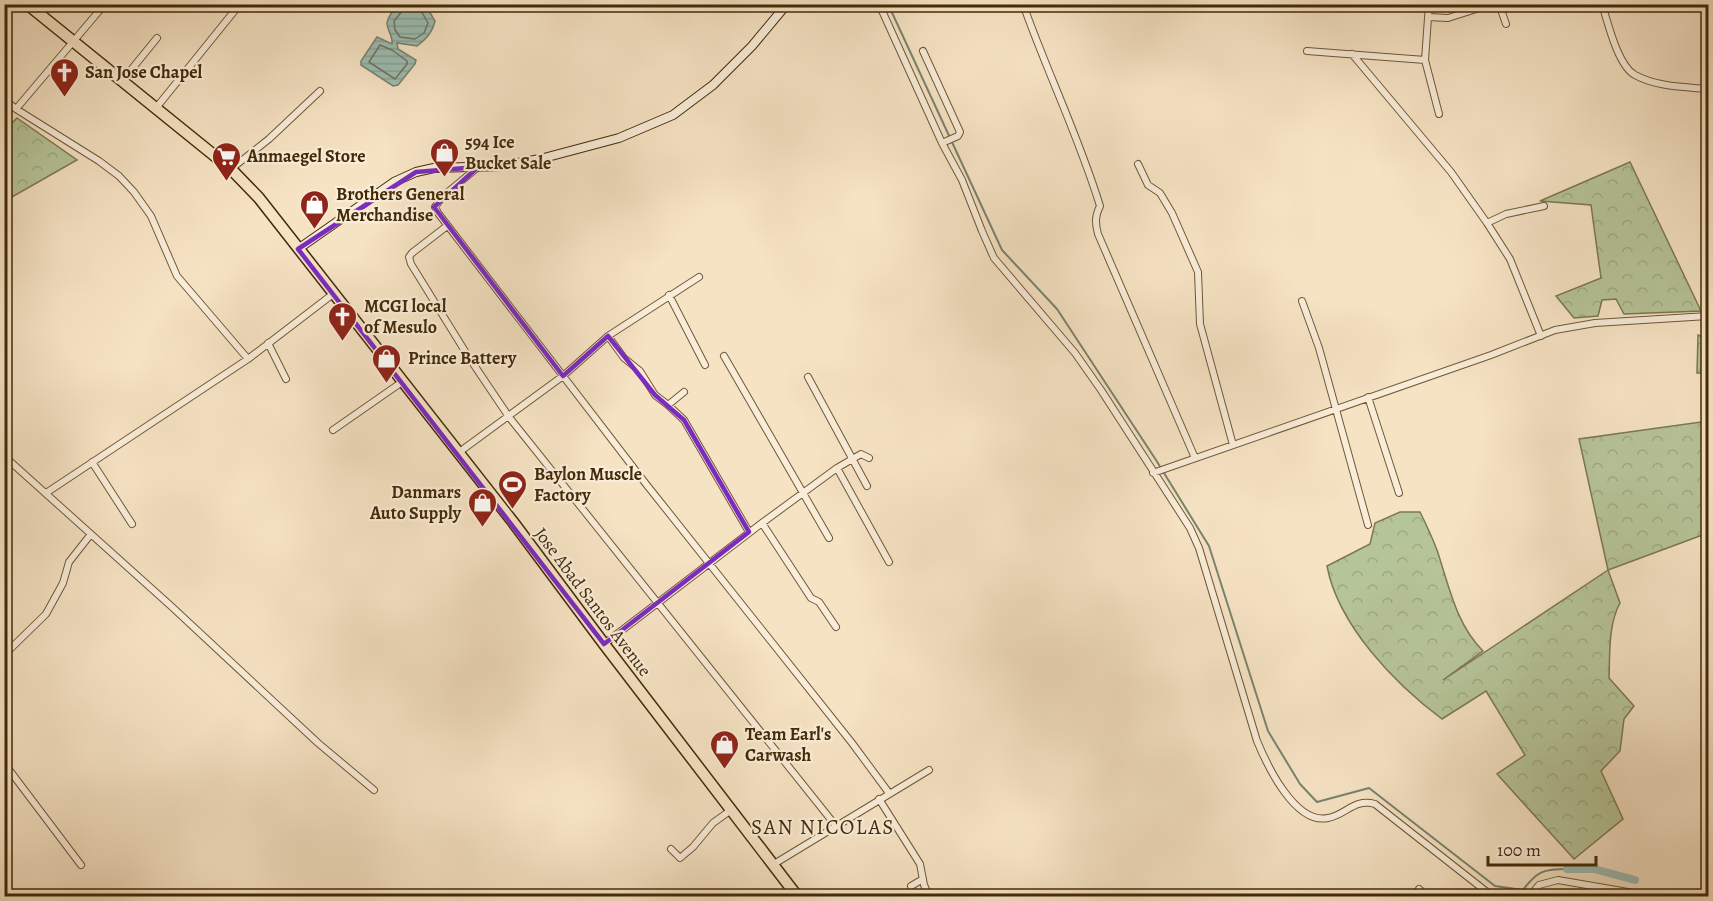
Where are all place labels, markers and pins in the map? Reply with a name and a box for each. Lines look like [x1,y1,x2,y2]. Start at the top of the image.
church icon: San Jose Chapel [48,56,80,98]
place label: San Jose Chapel [85,60,202,84]
place label: 594 Ice Bucket Sale [465,130,551,175]
shop icon: 594 Ice Bucket Sale [428,136,460,178]
supermarket icon: Anmaegel Store [210,140,242,182]
place label: Anmaegel Store [246,144,366,168]
place label: Brothers General Merchandise [336,182,465,227]
shop icon: Brothers General Merchandise [299,188,331,230]
place label: MCGI local of Mesulo [364,294,447,339]
church icon: MCGI local of Mesulo [327,300,359,342]
shop icon: Prince Battery [371,342,403,384]
place label: Prince Battery [408,346,517,370]
place label: Baylon Muscle Factory [534,462,642,507]
sports icon: Baylon Muscle Factory [497,468,529,510]
place label: Danmars Auto Supply [369,480,462,525]
shop icon: Danmars Auto Supply [466,486,498,528]
place label: Team Earl's Carwash [745,722,831,767]
shop icon: Team Earl's Carwash [708,728,740,770]

